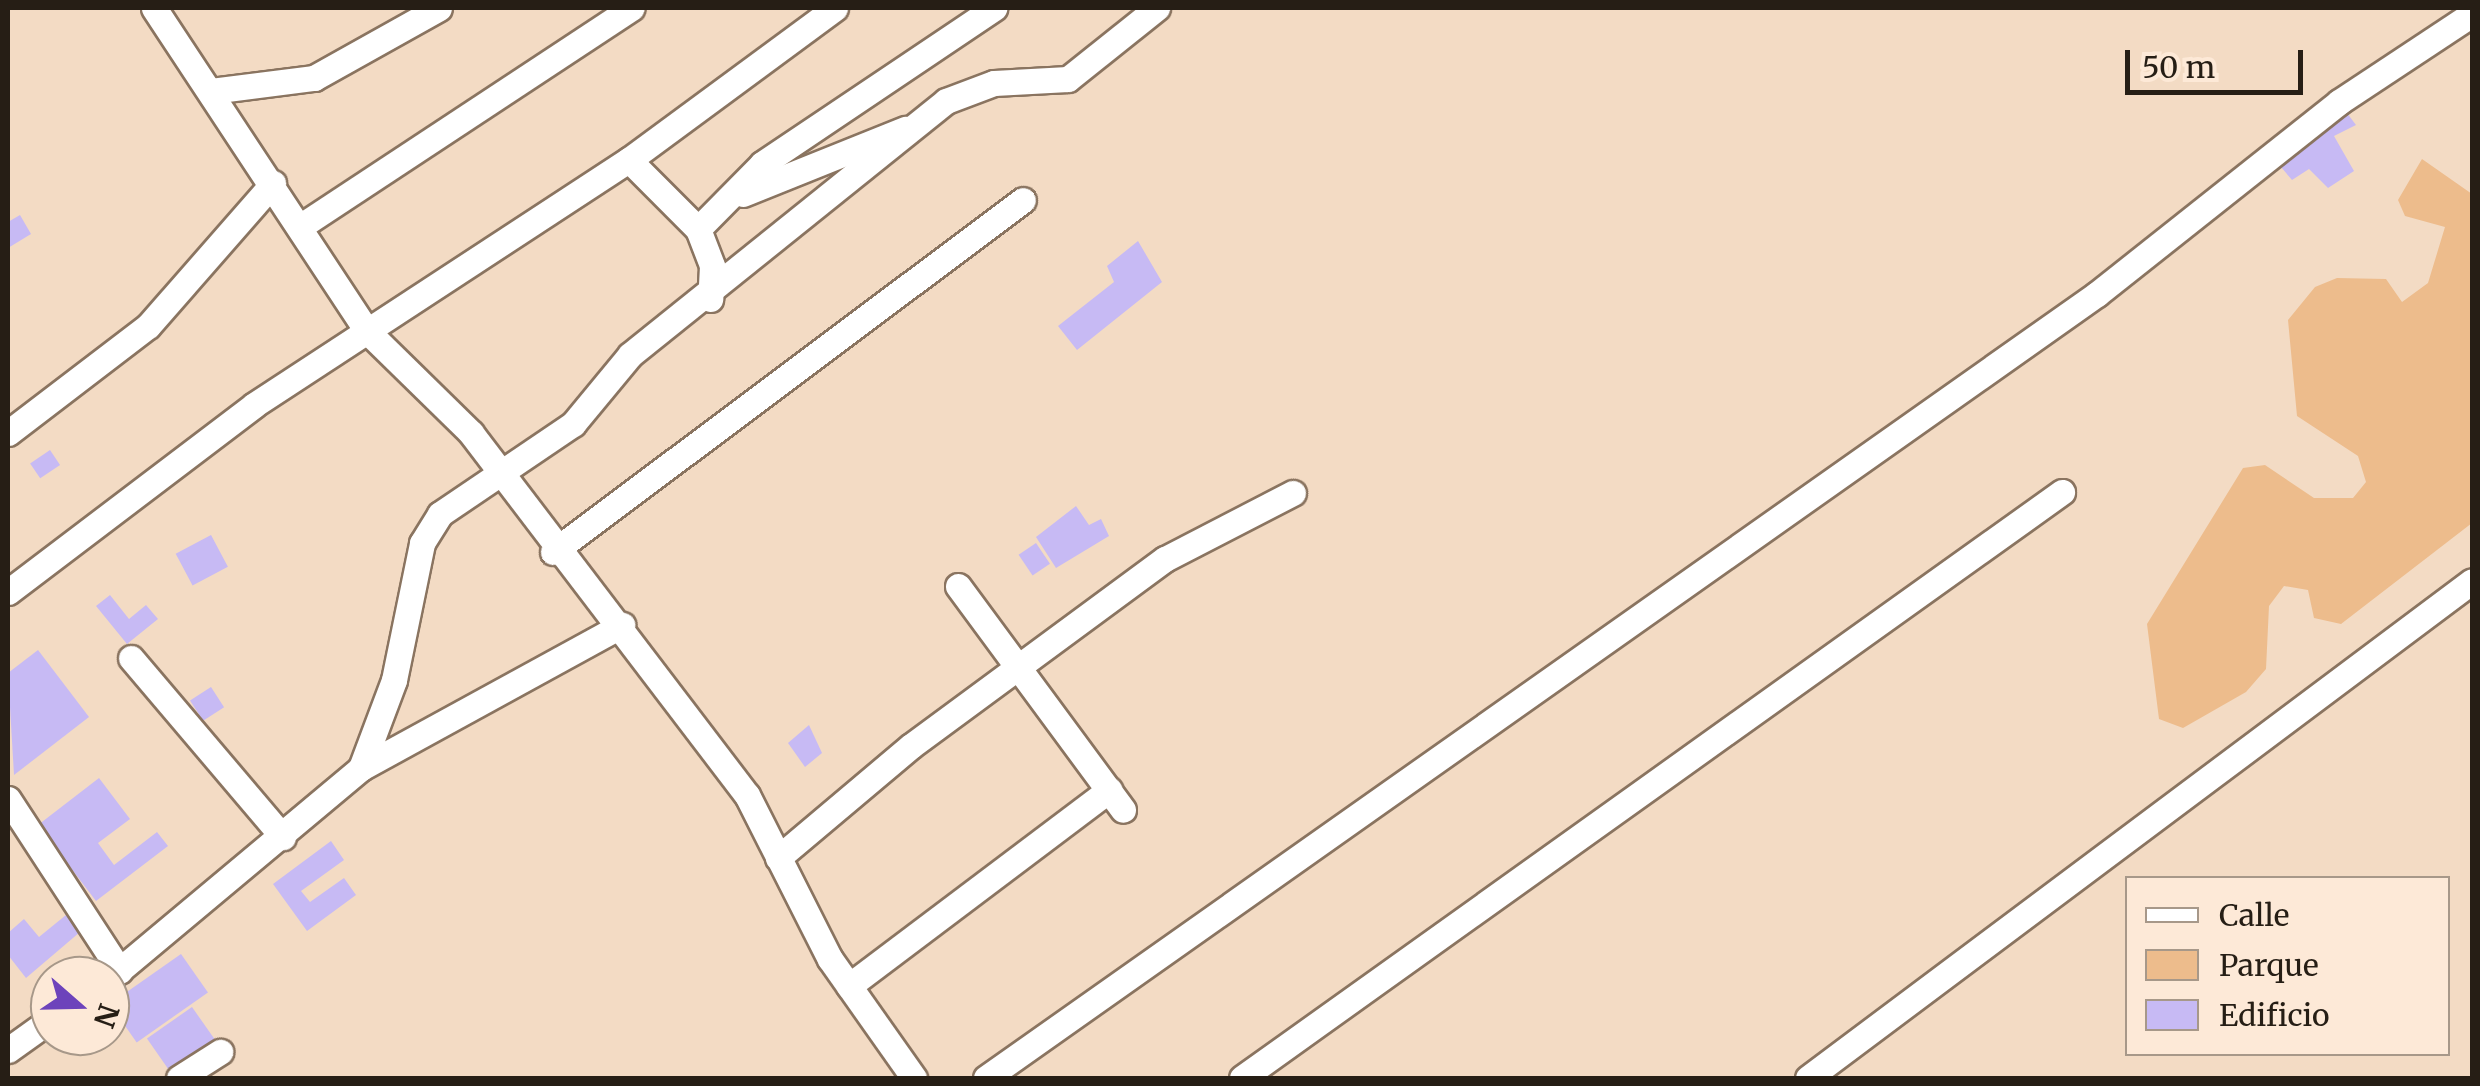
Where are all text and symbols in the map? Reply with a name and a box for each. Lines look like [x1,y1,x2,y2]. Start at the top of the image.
scale bar [2130,30,2308,92]
text: 50 m [2142,48,2215,86]
legend [2125,876,2450,1056]
text: Calle [2219,896,2289,934]
text: Parque [2219,946,2319,984]
north arrow [30,956,130,1056]
text: Edificio [2219,996,2330,1034]
text: N [86,999,127,1032]

